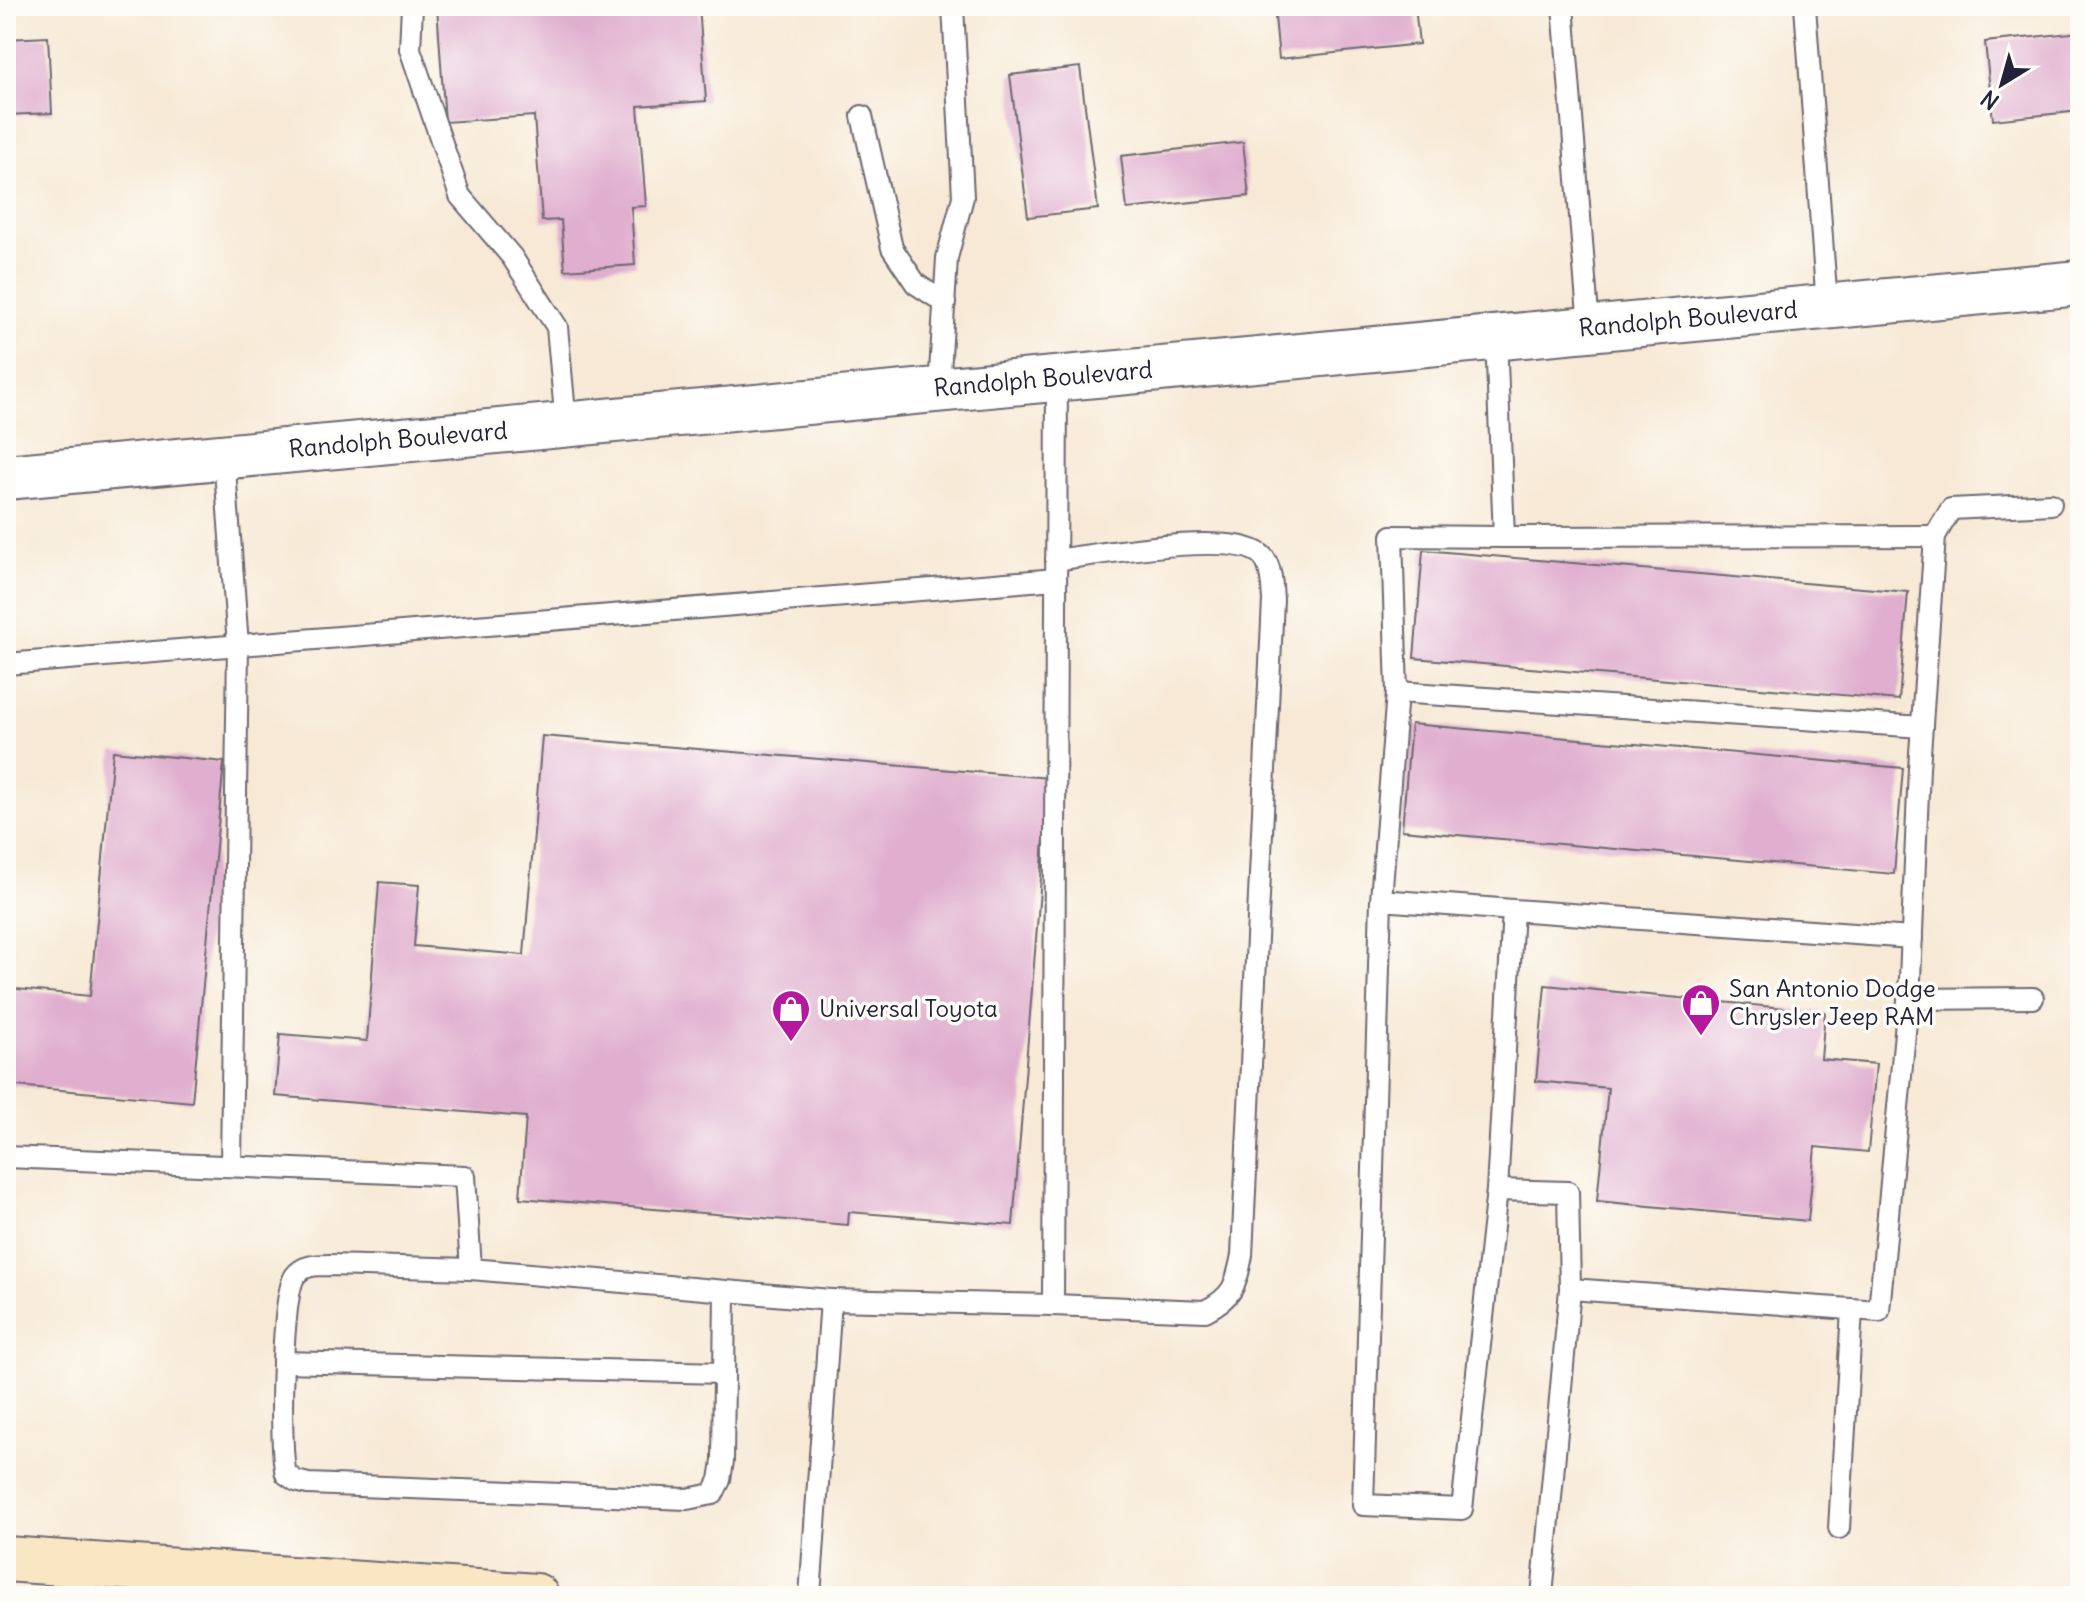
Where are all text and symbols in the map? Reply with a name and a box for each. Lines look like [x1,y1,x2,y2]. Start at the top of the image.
north arrow [1962,44,2042,124]
text: N [1975,84,2004,116]
street label: Randolph Boulevard [1577,294,1798,343]
street label: Randolph Boulevard [932,354,1153,403]
street label: Randolph Boulevard [287,415,508,464]
place label: San Antonio Dodge Chrysler Jeep RAM [1729,973,1936,1031]
shop icon: San Antonio Dodge Chrysler Jeep RAM [1680,982,1722,1037]
shop icon: Universal Toyota [770,988,812,1043]
place label: Universal Toyota [819,993,998,1023]

